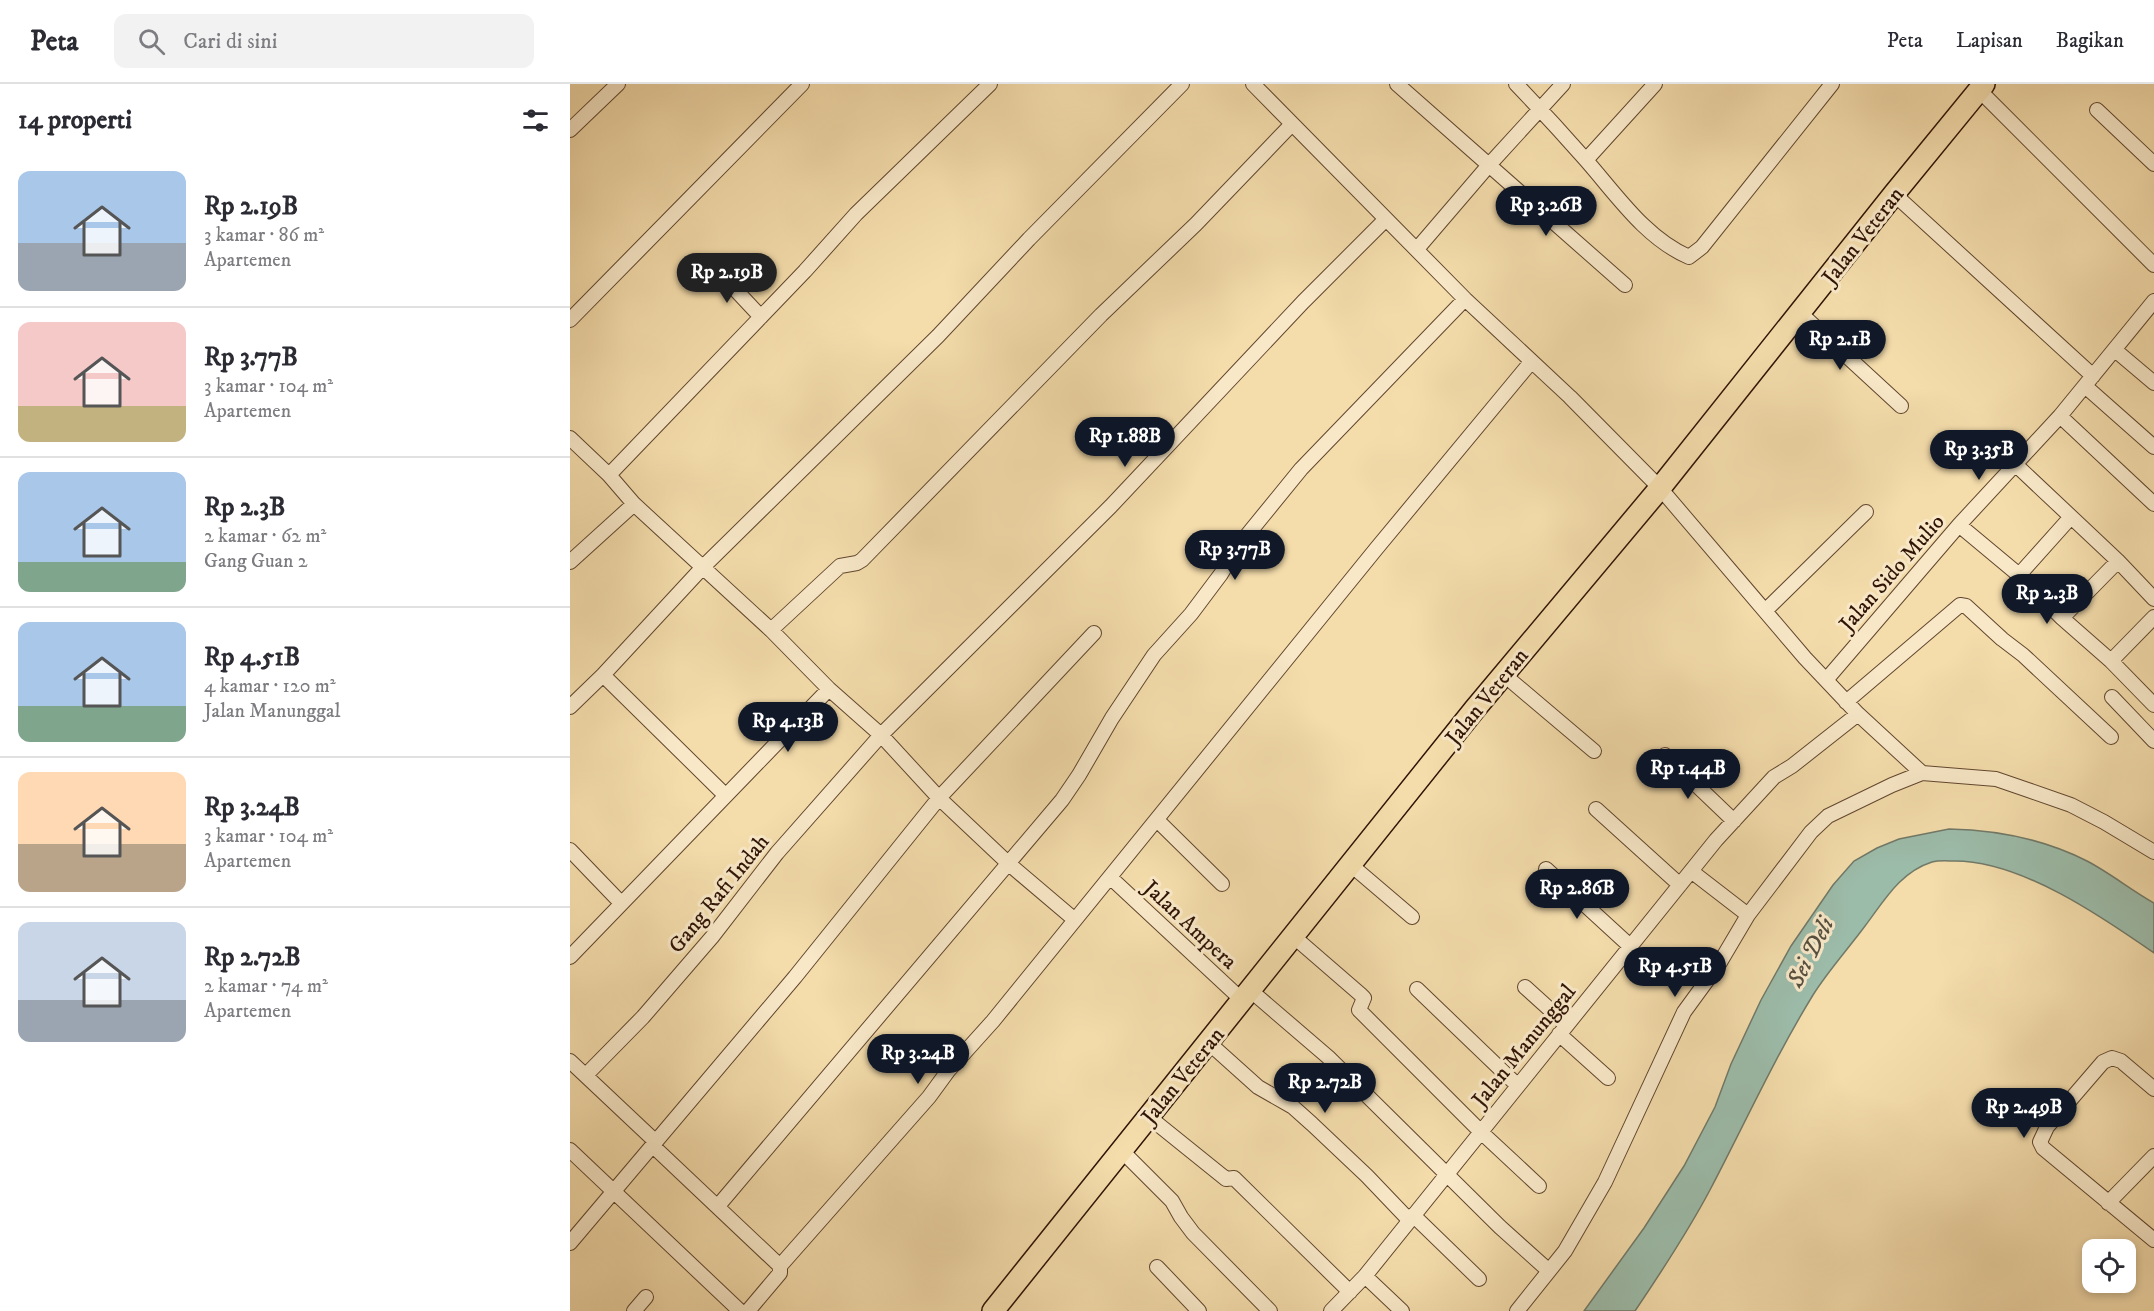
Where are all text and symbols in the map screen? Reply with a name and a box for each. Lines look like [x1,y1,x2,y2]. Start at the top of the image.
search box [114,14,534,68]
text: Peta [30,24,78,59]
icon: search [135,25,168,58]
text: Cari di sini [183,28,277,55]
text: Peta [1887,28,1923,54]
text: Lapisan [1956,28,2023,54]
text: Bagikan [2056,28,2124,54]
text: 14 properti [18,104,132,137]
icon: filters [519,104,552,137]
street label: Jalan Veteran [1815,181,1910,292]
pin: Rp 3.26B [1484,186,1608,237]
text: Rp 2.19B [204,190,298,223]
text: Rp 3.26B [1510,193,1582,218]
icon: home [66,195,138,267]
text: 3 kamar · 86 m² [204,223,324,248]
text: Apartemen [204,248,291,273]
pin: Rp 2.19B [665,253,789,304]
text: Rp 2.19B [691,260,763,285]
pin: Rp 2.1B [1785,320,1895,371]
text: Rp 2.1B [1809,327,1871,352]
text: Rp 3.77B [204,341,298,374]
icon: home [66,346,138,418]
text: 3 kamar · 104 m² [204,374,333,399]
text: Apartemen [204,399,291,424]
pin: Rp 1.88B [1063,417,1187,468]
text: Rp 1.88B [1089,424,1161,449]
pin: Rp 3.35B [1917,430,2041,481]
text: Rp 3.35B [1944,437,2014,462]
text: Rp 2.3B [204,491,285,524]
icon: home [66,496,138,568]
street label: Jalan Sido Mulio [1832,509,1950,639]
text: 2 kamar · 62 m² [204,524,326,549]
pin: Rp 3.77B [1173,530,1297,581]
text: Rp 3.77B [1199,537,1271,562]
text: Gang Guan 2 [204,549,308,574]
pin: Rp 2.3B [1992,574,2102,625]
text: Rp 2.3B [2016,581,2078,606]
text: Rp 4.51B [204,641,300,674]
street label: Jalan Veteran [1439,643,1535,752]
icon: home [66,646,138,718]
text: 4 kamar · 120 m² [204,674,336,699]
text: Jalan Manunggal [204,699,341,724]
pin: Rp 4.13B [726,702,850,753]
text: Rp 4.13B [752,709,824,734]
pin: Rp 1.44B [1626,749,1750,800]
text: Rp 1.44B [1650,756,1726,781]
text: Rp 3.24B [204,791,300,824]
icon: home [66,796,138,868]
text: 3 kamar · 104 m² [204,824,333,849]
street label: Gang Rafi Indah [663,829,776,959]
text: Apartemen [204,849,291,874]
pin: Rp 2.86B [1515,869,1639,920]
street label: Jalan Ampera [1136,874,1243,976]
text: Rp 2.86B [1539,876,1615,901]
water label: Sei Deli [1780,911,1842,993]
text: Rp 2.72B [204,941,301,974]
icon: home [66,946,138,1018]
pin: Rp 4.51B [1613,947,1737,998]
text: Rp 4.51B [1638,954,1712,979]
text: 2 kamar · 74 m² [204,974,328,999]
street label: Jalan Manunggal [1465,979,1582,1114]
text: Apartemen [204,999,291,1024]
street label: Jalan Veteran [1135,1022,1231,1131]
pin: Rp 3.24B [856,1034,980,1085]
text: Rp 3.24B [881,1041,955,1066]
pin: Rp 2.72B [1263,1063,1387,1114]
text: Rp 2.72B [1288,1070,1362,1095]
pin: Rp 2.49B [1962,1088,2086,1139]
text: Rp 2.49B [1986,1095,2062,1120]
map controls [2082,1239,2136,1293]
button: locate [2082,1239,2136,1293]

